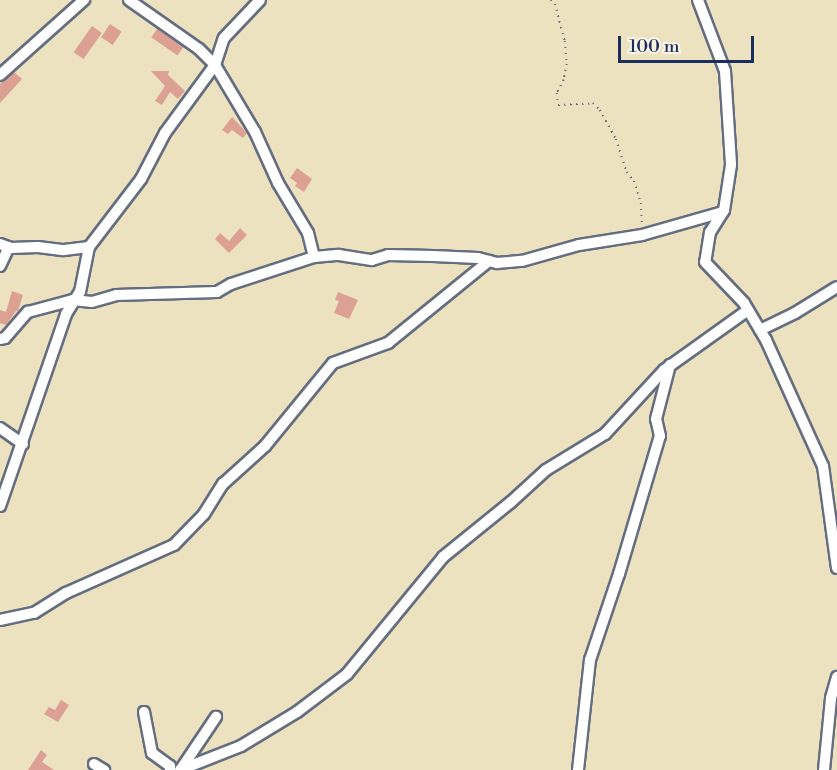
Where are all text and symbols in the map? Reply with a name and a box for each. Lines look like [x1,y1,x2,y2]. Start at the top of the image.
scale bar [621,24,758,62]
text: 100 m [629,35,680,58]

